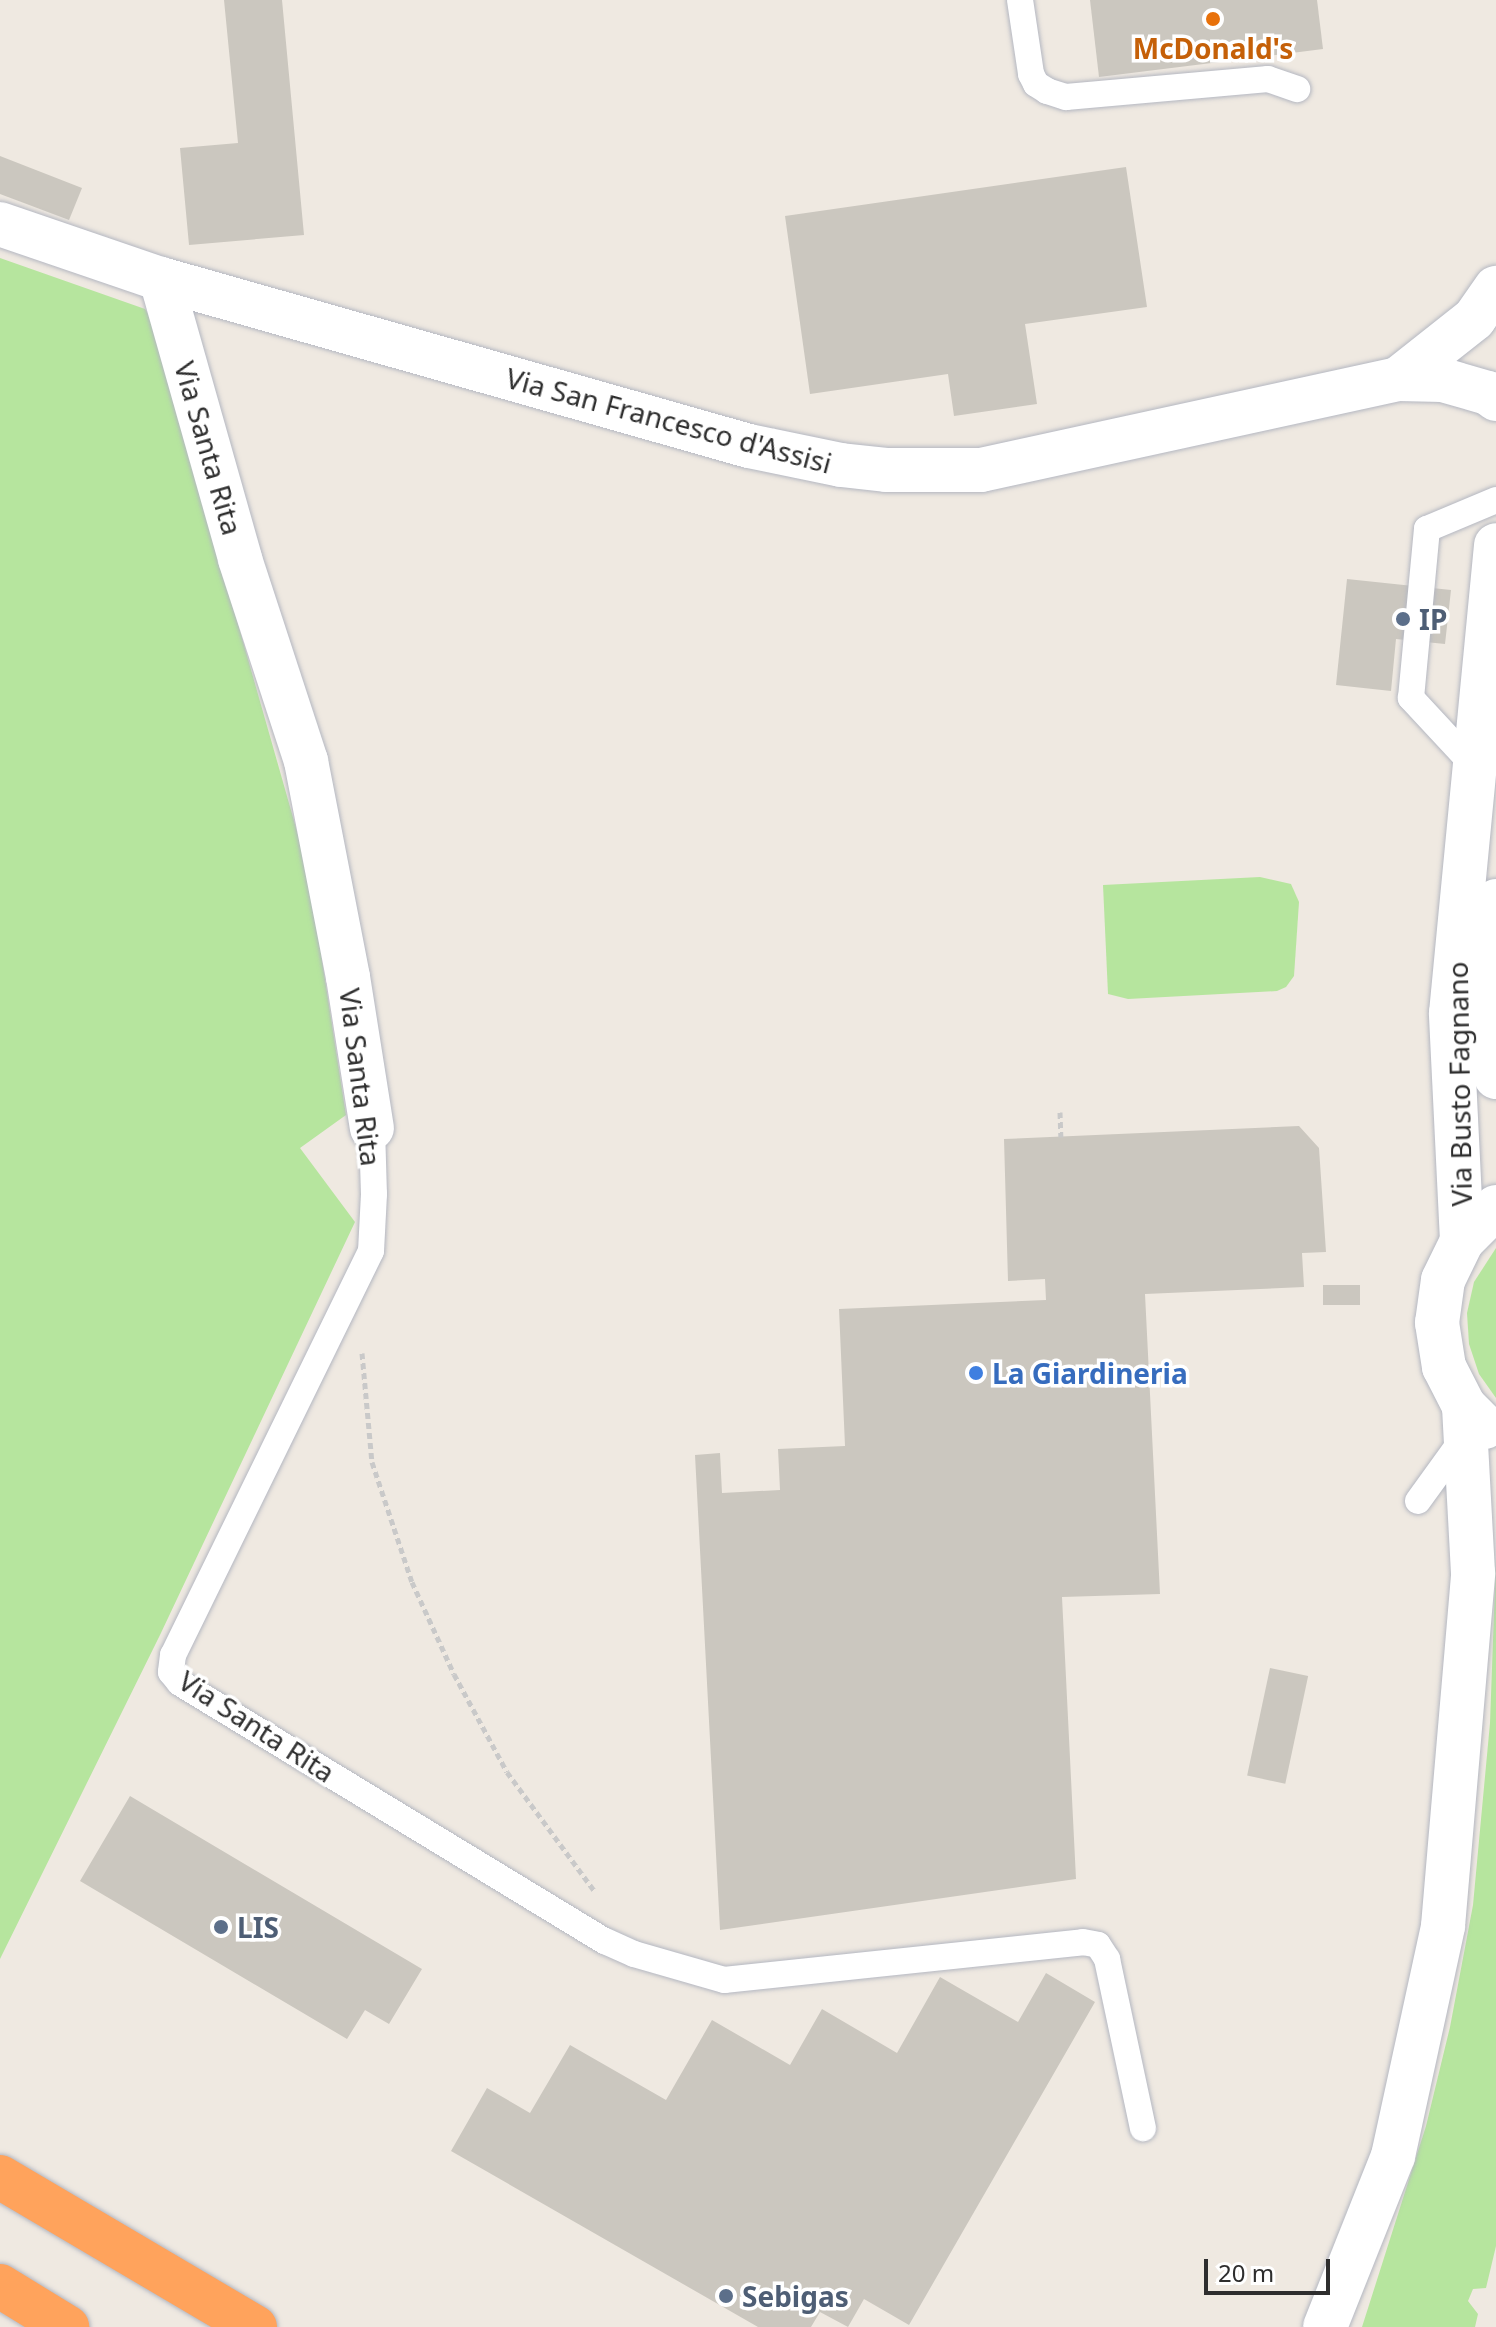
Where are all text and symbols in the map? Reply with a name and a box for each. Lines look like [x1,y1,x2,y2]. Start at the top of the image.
marker: McDonald's [1204,10,1222,28]
place label: McDonald's [1133,31,1293,65]
street label: Via Santa Rita [168,357,250,539]
street label: Via San Francesco d'Assisi [503,360,835,480]
place label: IP [1419,602,1447,636]
marker: IP [1394,610,1412,628]
street label: Via Busto Fagnano [1440,961,1478,1207]
street label: Via Santa Rita [333,986,389,1168]
place label: La Giardineria [992,1356,1188,1390]
marker: La Giardineria [967,1364,985,1382]
street label: Via Santa Rita [173,1663,341,1789]
place label: LIS [237,1910,279,1944]
marker: LIS [212,1918,230,1936]
scale bar [1208,2243,1334,2293]
text: 20 m [1218,2256,1274,2289]
place label: Sebigas [742,2279,849,2313]
marker: Sebigas [717,2287,735,2305]

